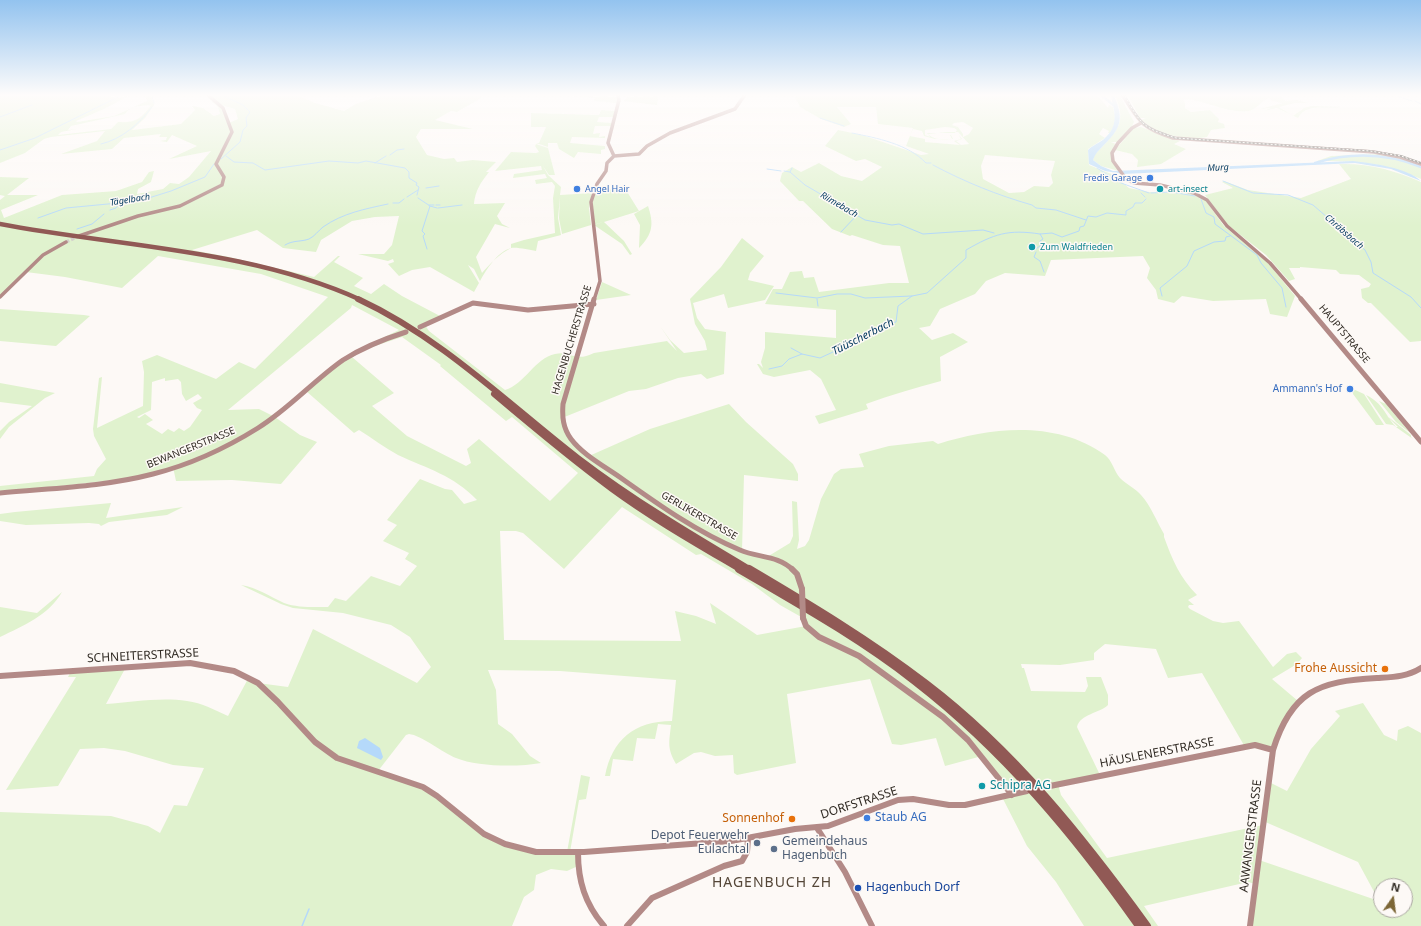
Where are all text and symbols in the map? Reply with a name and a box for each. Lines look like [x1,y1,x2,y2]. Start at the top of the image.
water label: Murg [1207,162,1229,174]
place label: Fredis Garage [1083,173,1142,183]
marker: Fredis Garage [1145,173,1155,183]
marker: Angel Hair [572,184,582,194]
place label: Angel Hair [585,184,629,194]
marker: art-insect [1155,184,1165,194]
place label: art-insect [1168,184,1208,194]
water label: Riimebach [818,190,860,220]
water label: Tägelbach [109,191,151,209]
water label: Chräbsbach [1322,212,1366,252]
marker: Zum Waldfrieden [1027,242,1037,252]
place label: Zum Waldfrieden [1040,242,1113,252]
street label: HAGENBUCHERSTRASSE [550,284,594,396]
street label: HAUPTSTRASSE [1316,302,1372,366]
water label: Tüüscherbach [830,316,896,358]
place label: Ammann's Hof [1273,383,1342,395]
marker: Ammann's Hof [1345,384,1355,394]
street label: BEWANGERSTRASSE [145,425,237,471]
street label: GERLIKERSTRASSE [659,489,739,543]
street label: SCHNEITERSTRASSE [87,646,199,666]
place label: Frohe Aussicht [1294,662,1377,676]
marker: Frohe Aussicht [1380,664,1390,674]
street label: HÄUSLENERSTRASSE [1099,735,1215,771]
place label: Schipra AG [990,779,1051,793]
street label: AAWANGERSTRASSE [1237,779,1265,893]
marker: Schipra AG [977,781,987,791]
street label: DORFSTRASSE [819,784,899,822]
place label: Staub AG [875,811,927,825]
place label: Sonnenhof [722,812,784,826]
marker: Staub AG [862,813,872,823]
marker: Sonnenhof [787,814,797,824]
place label: Depot Feuerwehr Eulachtal [651,829,749,857]
place label: Gemeindehaus Hagenbuch [782,835,867,863]
marker: Depot Feuerwehr Eulachtal [752,838,762,848]
marker: Gemeindehaus Hagenbuch [769,844,779,854]
district label: HAGENBUCH ZH [712,875,832,891]
north arrow [1373,878,1413,918]
text: N [1390,878,1402,895]
place label: Hagenbuch Dorf [866,881,959,895]
marker: Hagenbuch Dorf [853,883,863,893]

